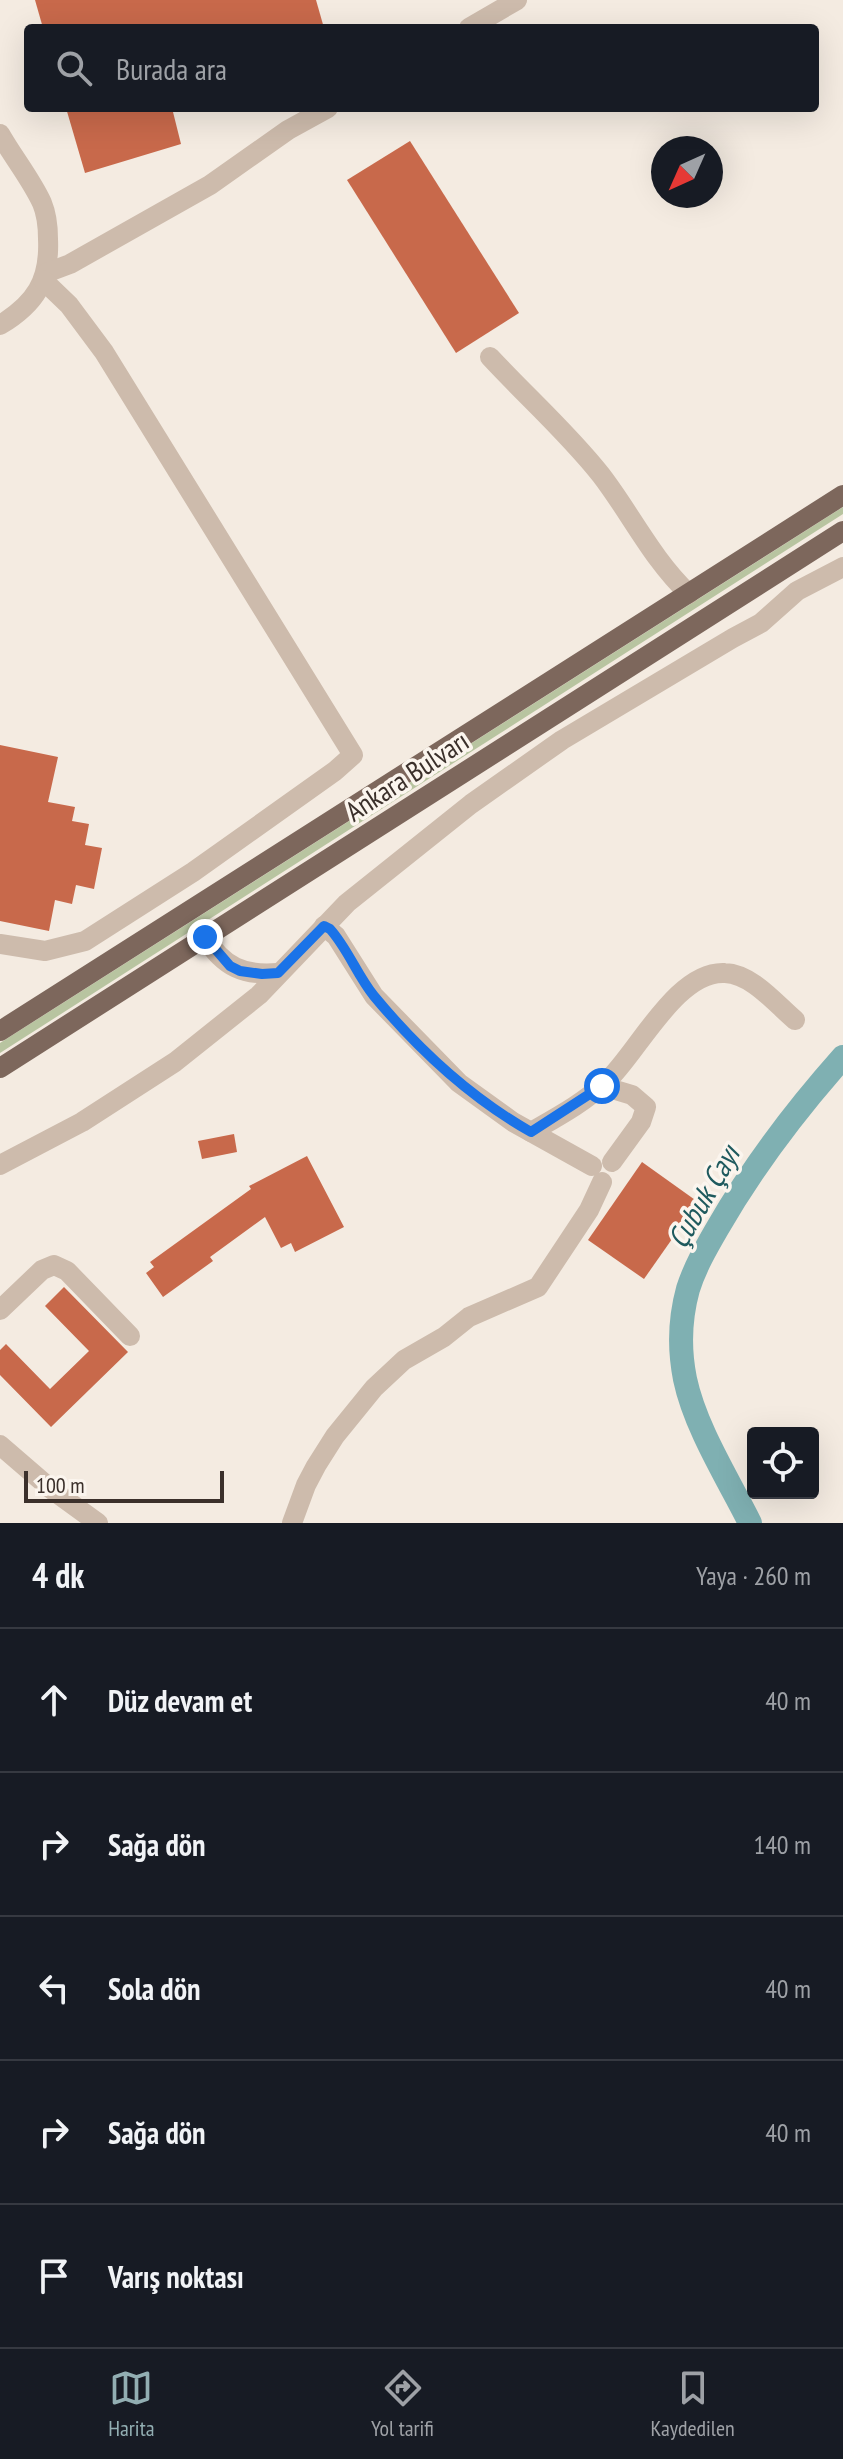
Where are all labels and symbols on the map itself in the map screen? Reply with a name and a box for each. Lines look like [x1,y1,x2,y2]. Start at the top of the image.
north arrow [651,136,723,208]
street label: Ankara Bulvarı [338,722,476,829]
route end [187,919,223,955]
route start [584,1068,620,1104]
water label: Çubuk Çayı [658,1135,749,1255]
scale bar [24,1467,224,1503]

